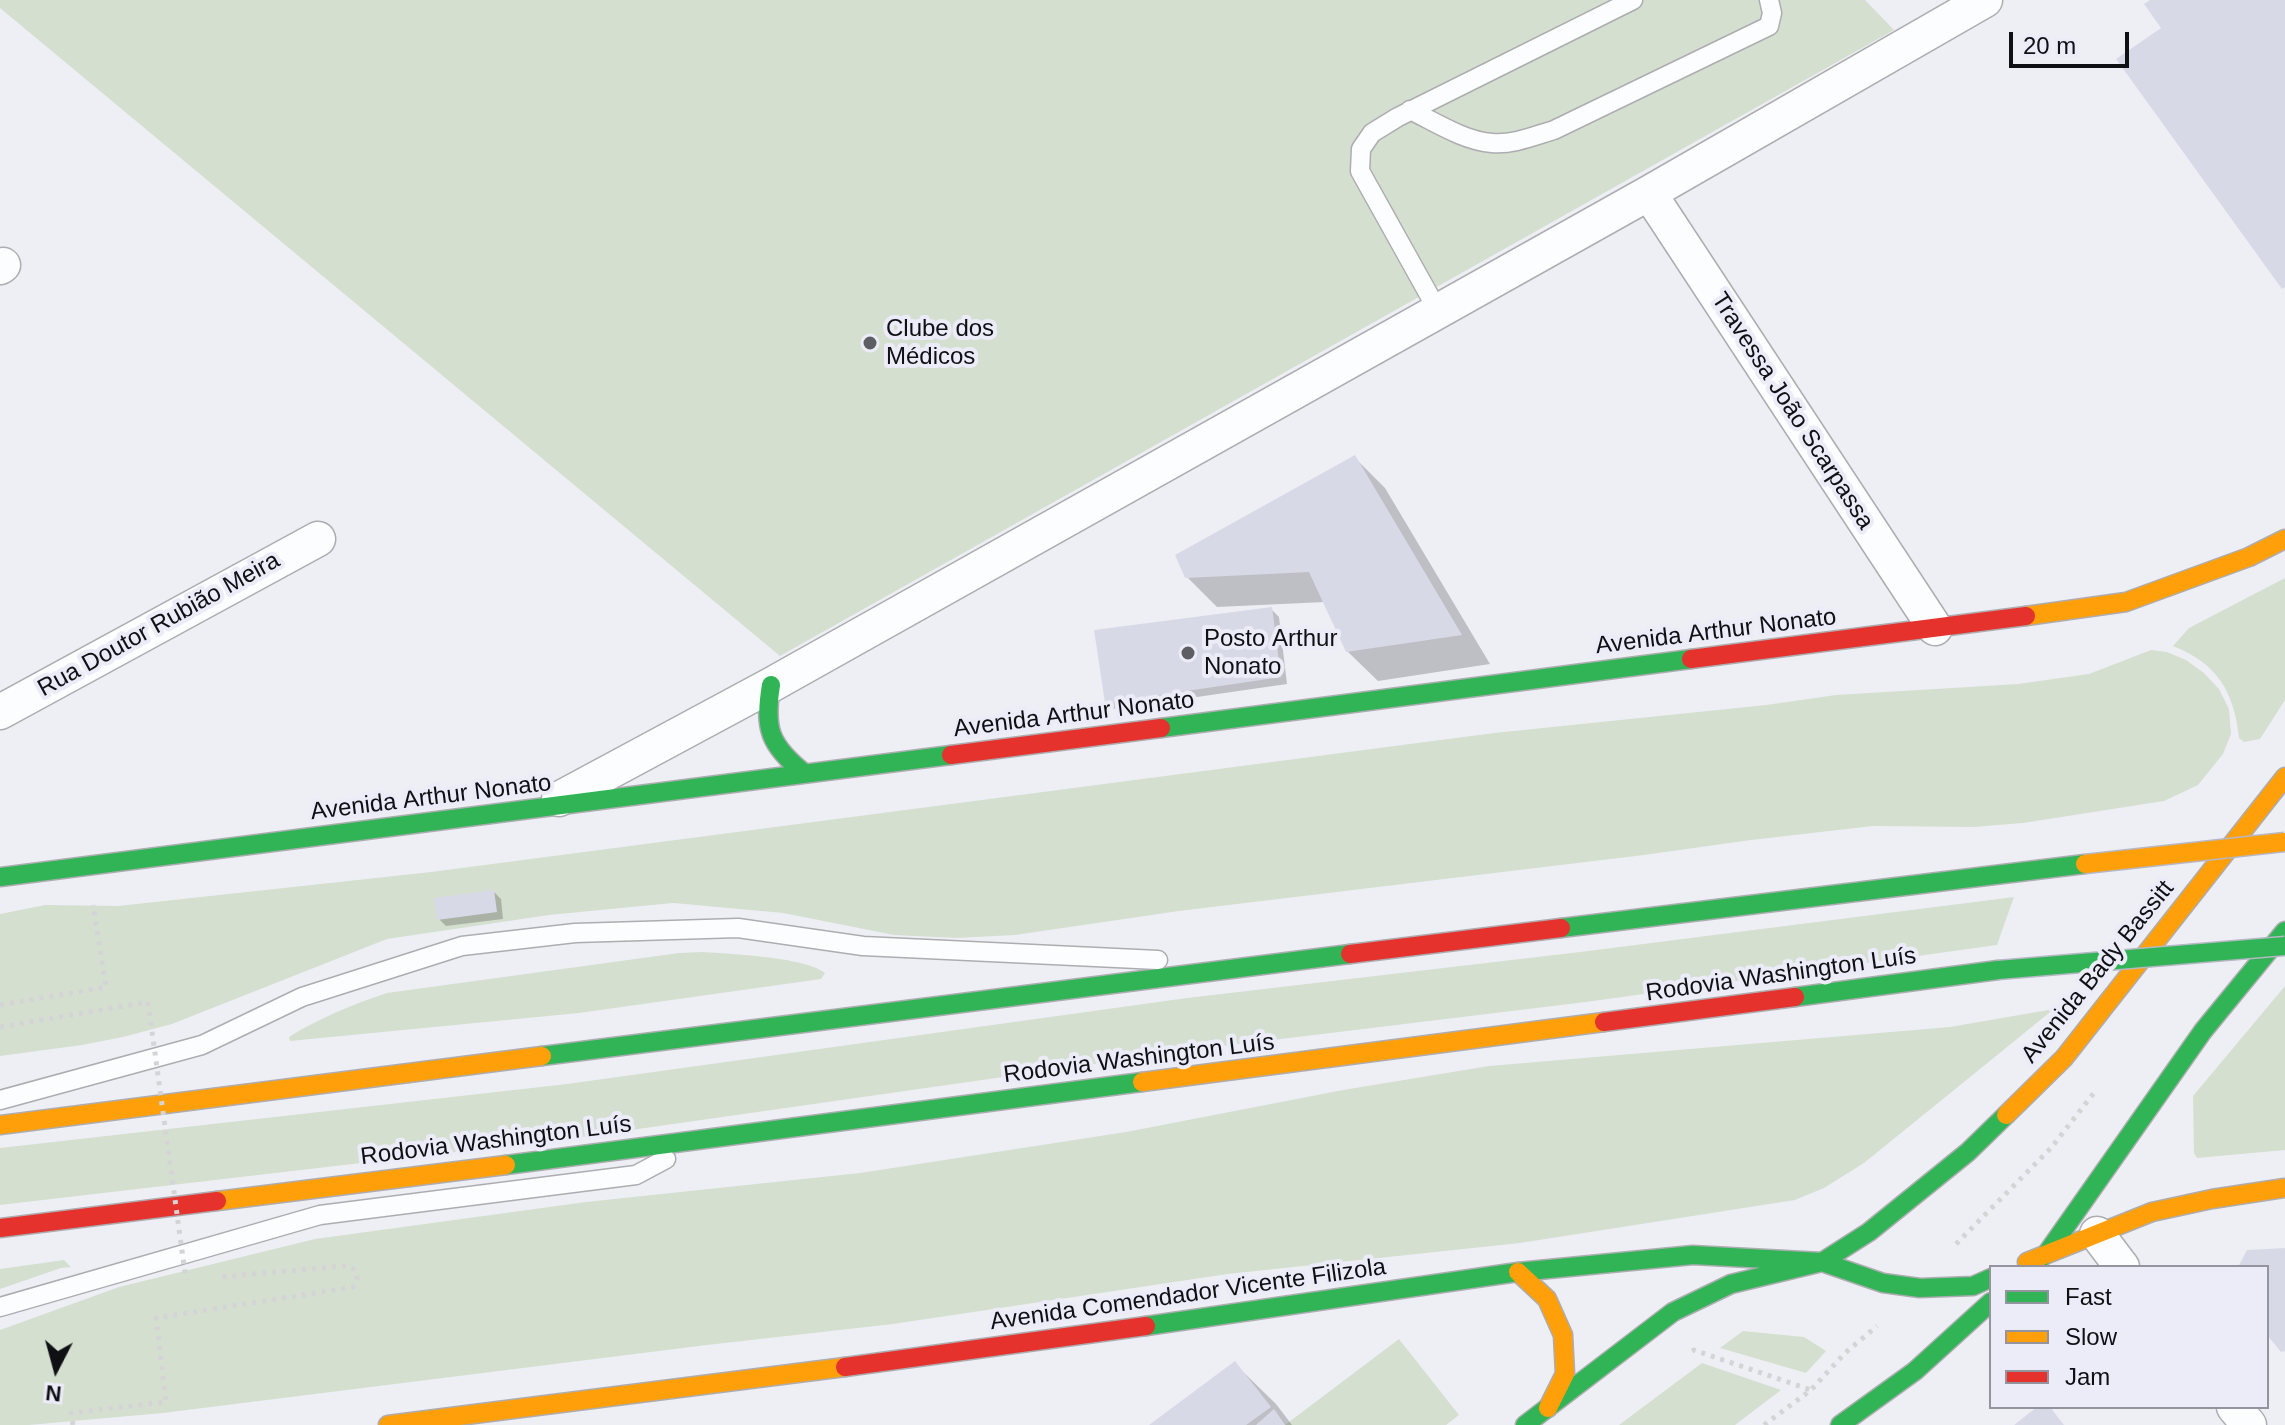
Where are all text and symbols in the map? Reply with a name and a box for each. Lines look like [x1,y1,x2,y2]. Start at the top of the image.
scale bar [2013,16,2133,66]
text: 20 m [2023,32,2076,59]
street label: Travessa João Scarpassa [1705,287,1879,535]
place label: Clube dos Médicos [886,315,994,371]
marker: Clube dos Médicos [861,334,879,352]
street label: Rua Doutor Rubião Meira [33,546,285,704]
street label: Avenida Arthur Nonato [1594,603,1838,661]
place label: Posto Arthur Nonato [1204,625,1337,681]
marker: Posto Arthur Nonato [1179,644,1197,662]
street label: Avenida Arthur Nonato [952,686,1196,744]
street label: Avenida Arthur Nonato [309,769,553,827]
street label: Avenida Bady Bassitt [2016,875,2180,1069]
street label: Rodovia Washington Luís [1644,942,1918,1008]
street label: Rodovia Washington Luís [1002,1028,1276,1090]
street label: Rodovia Washington Luís [359,1110,633,1172]
street label: Avenida Comendador Vicente Filizola [988,1253,1388,1337]
legend [1989,1265,2269,1409]
text: Fast [2065,1283,2112,1310]
text: Slow [2065,1323,2117,1350]
north arrow [16,1329,96,1409]
text: Jam [2065,1363,2110,1390]
text: N [44,1380,63,1407]

